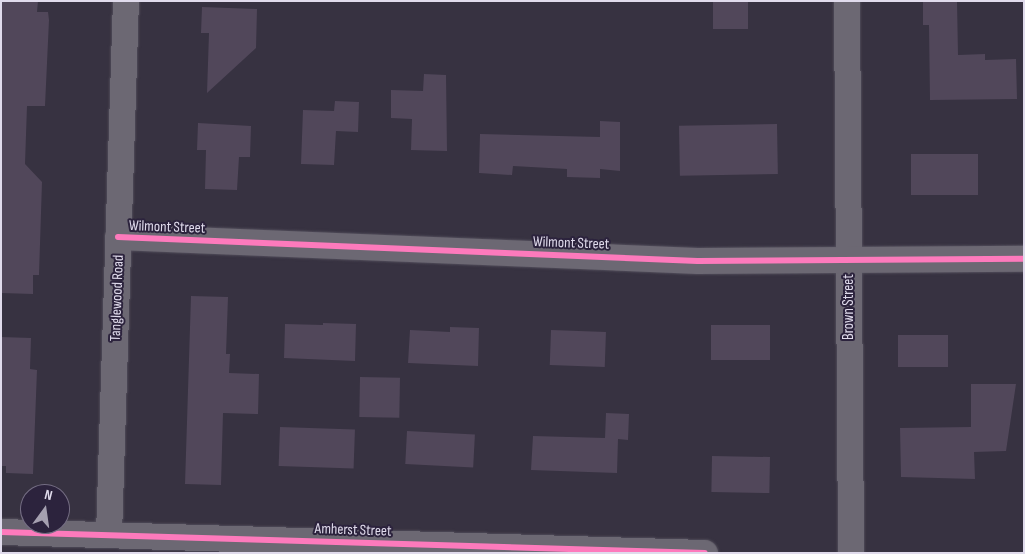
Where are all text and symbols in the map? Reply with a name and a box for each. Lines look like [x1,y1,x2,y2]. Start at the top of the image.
street label: Wilmont Street [129,217,205,237]
street label: Wilmont Street [533,233,609,253]
street label: Tanglewood Road [106,254,128,342]
street label: Brown Street [840,274,858,340]
north arrow [20,484,70,534]
text: N [43,486,54,504]
street label: Amherst Street [314,520,392,540]

